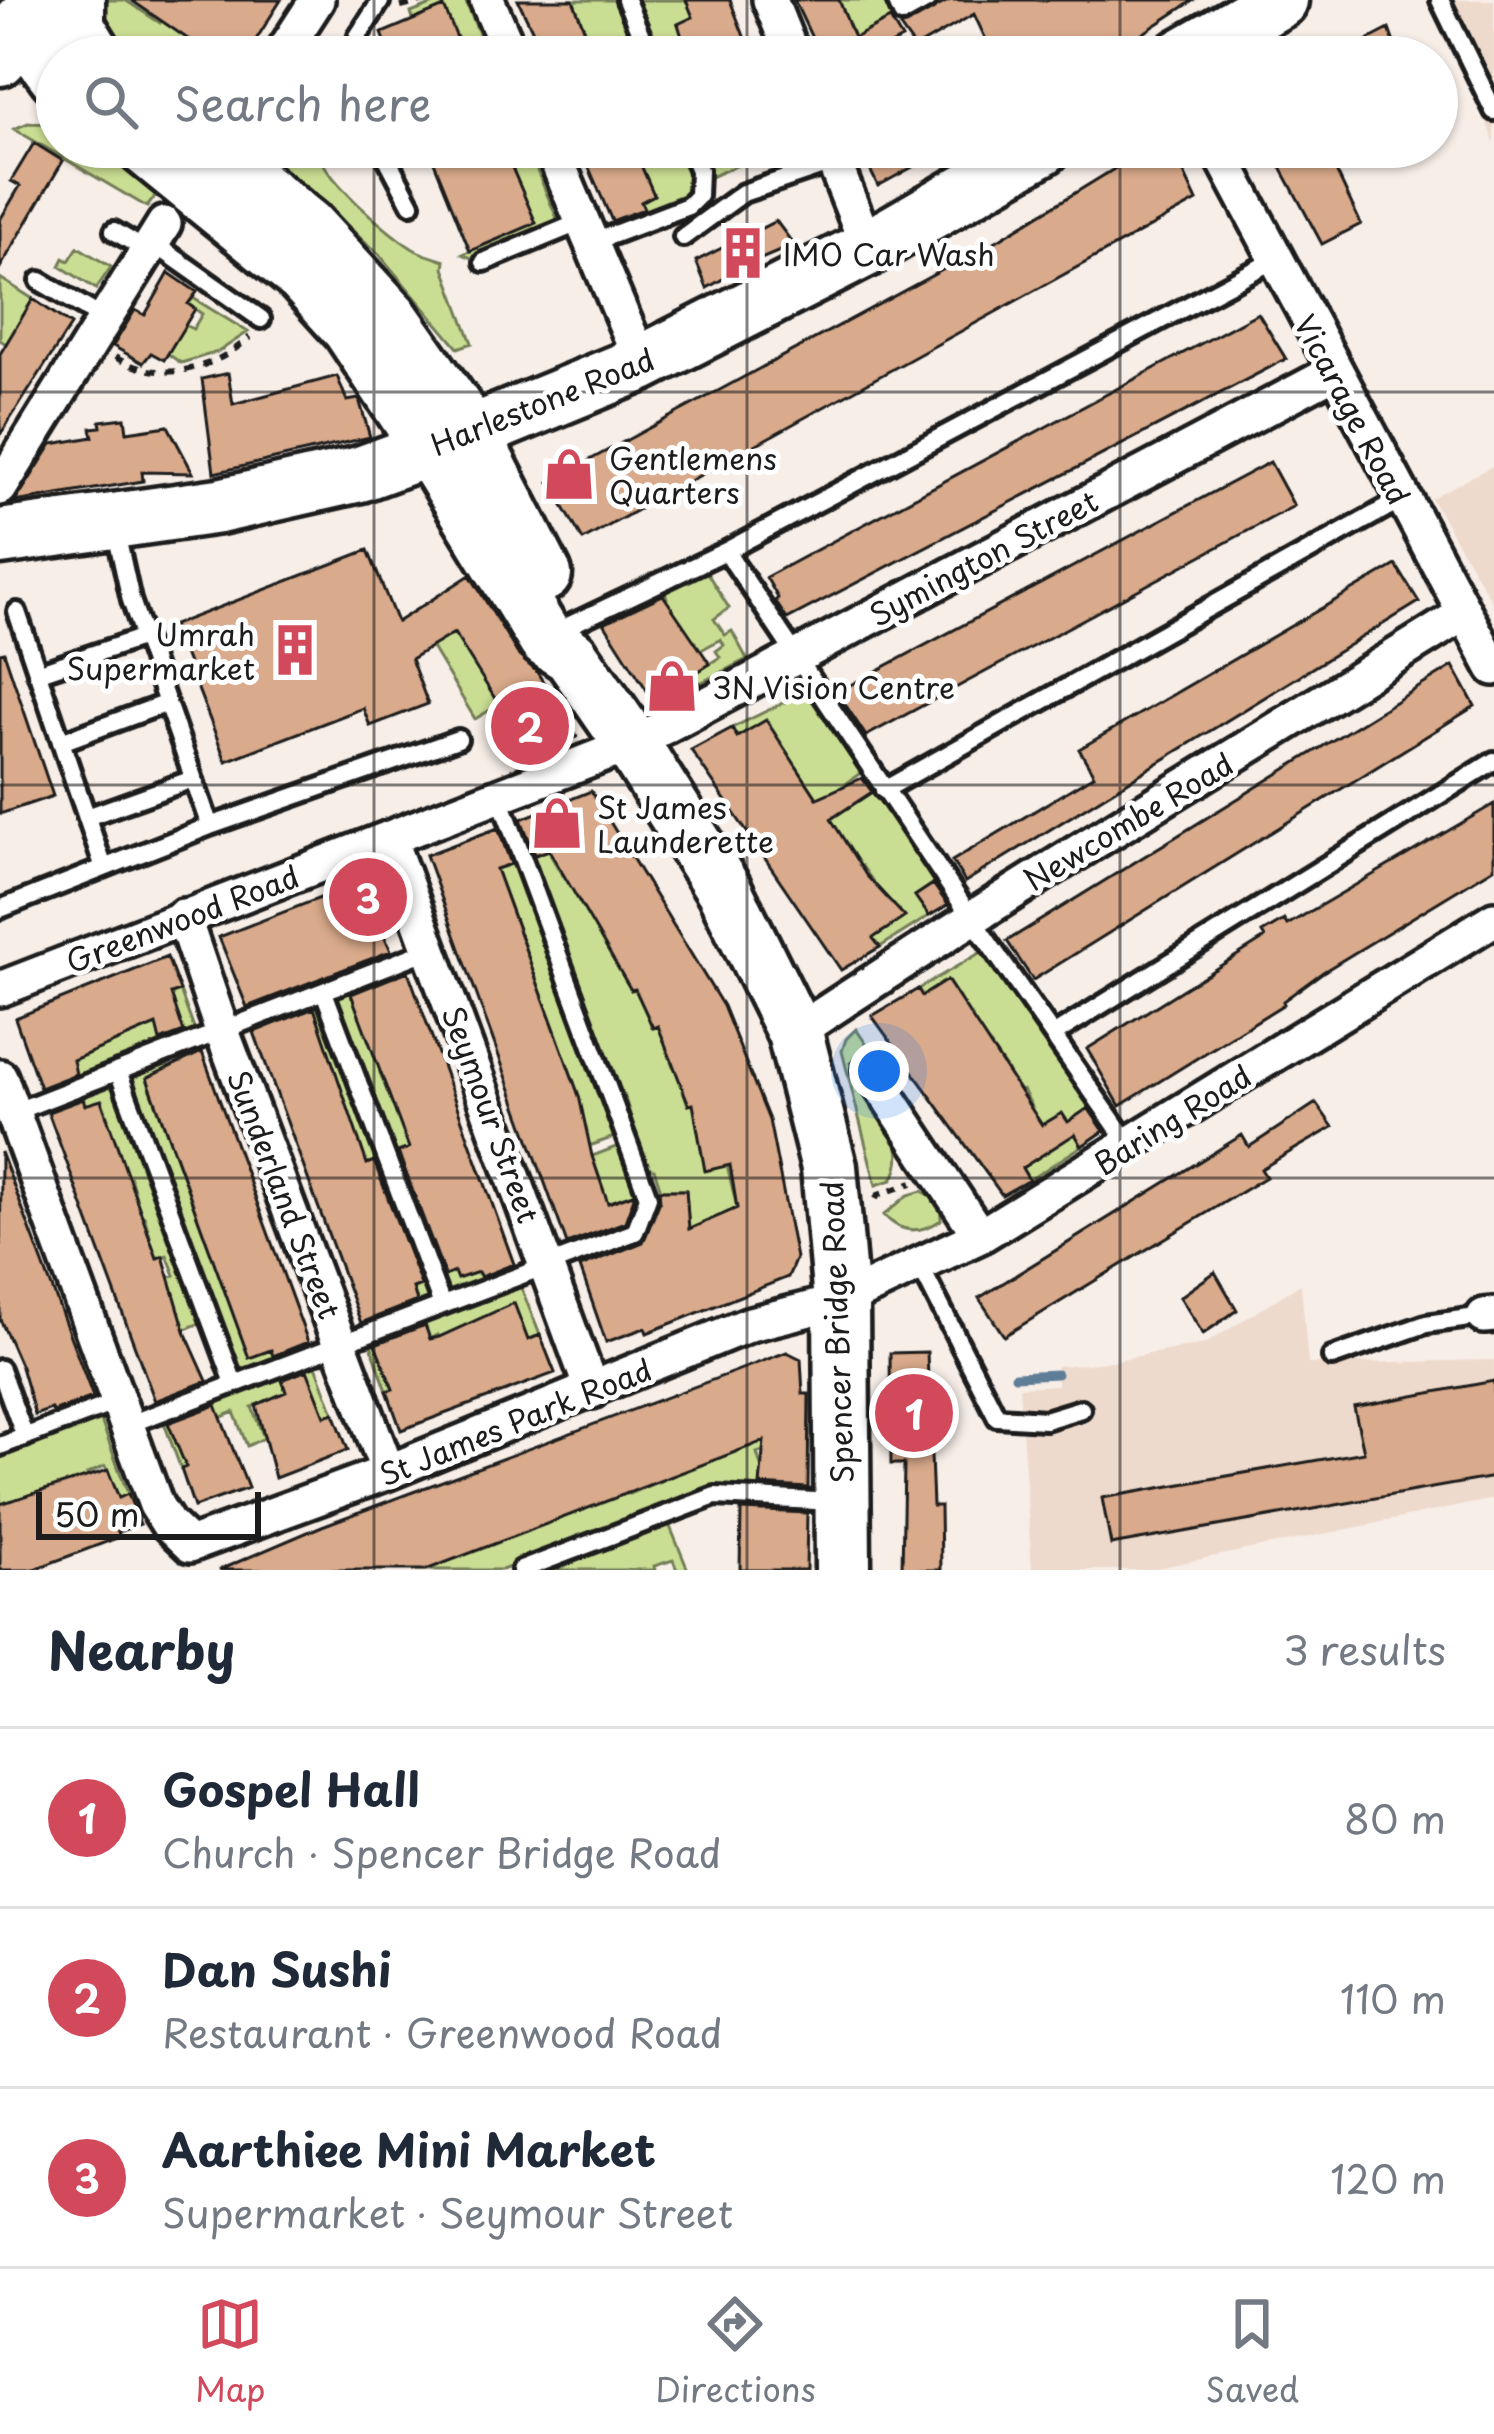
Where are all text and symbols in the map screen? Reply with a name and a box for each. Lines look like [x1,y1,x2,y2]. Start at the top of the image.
search box [36,36,1458,168]
text: Search here [174,68,431,136]
icon: search [78,69,144,135]
building icon: IMO Car Wash [714,224,772,282]
place label: IMO Car Wash [783,231,995,276]
street label: Vicarage Road [1284,306,1422,512]
street label: Harlestone Road [423,336,661,466]
place label: Gentlemens Quarters [609,435,777,514]
shop icon: Gentlemens Quarters [540,445,598,503]
street label: Symington Street [861,478,1105,636]
place label: Umrah Supermarket [67,611,255,690]
building icon: Umrah Supermarket [266,621,324,679]
shop icon: 3N Vision Centre [643,657,701,715]
place label: 3N Vision Centre [712,664,955,709]
pin: 2 [491,681,569,771]
street label: Newcombe Road [1015,741,1241,901]
place label: St James Launderette [597,784,774,863]
shop icon: St James Launderette [528,794,586,852]
pin: 3 [329,852,407,942]
street label: Greenwood Road [59,853,305,983]
street label: Seymour Street [432,999,552,1229]
your location [849,1041,909,1101]
street label: Baring Road [1085,1053,1259,1185]
street label: Sunderland Street [217,1063,353,1325]
street label: Spencer Bridge Road [808,1180,864,1484]
street label: St James Park Road [372,1346,658,1496]
pin: 1 [875,1368,953,1458]
scale bar [36,1486,261,1539]
text: 50 m [54,1488,140,1538]
text: Nearby [48,1610,235,1687]
text: 3 results [1283,1619,1446,1678]
text: Gospel Hall [162,1754,419,1822]
text: 1 [78,1788,96,1847]
text: 80 m [1344,1788,1446,1847]
text: Church · Spencer Bridge Road [162,1822,722,1881]
text: Dan Sushi [162,1934,392,2002]
text: 2 [73,1968,101,2027]
text: 110 m [1340,1968,1446,2027]
text: Restaurant · Greenwood Road [162,2002,722,2061]
text: Aarthiee Mini Market [162,2114,656,2182]
text: 3 [74,2148,100,2207]
text: 120 m [1330,2148,1446,2207]
text: Supermarket · Seymour Street [162,2182,733,2241]
tab: Map [195,2291,265,2413]
tab: Directions [655,2291,816,2413]
tab: Saved [1205,2291,1299,2413]

